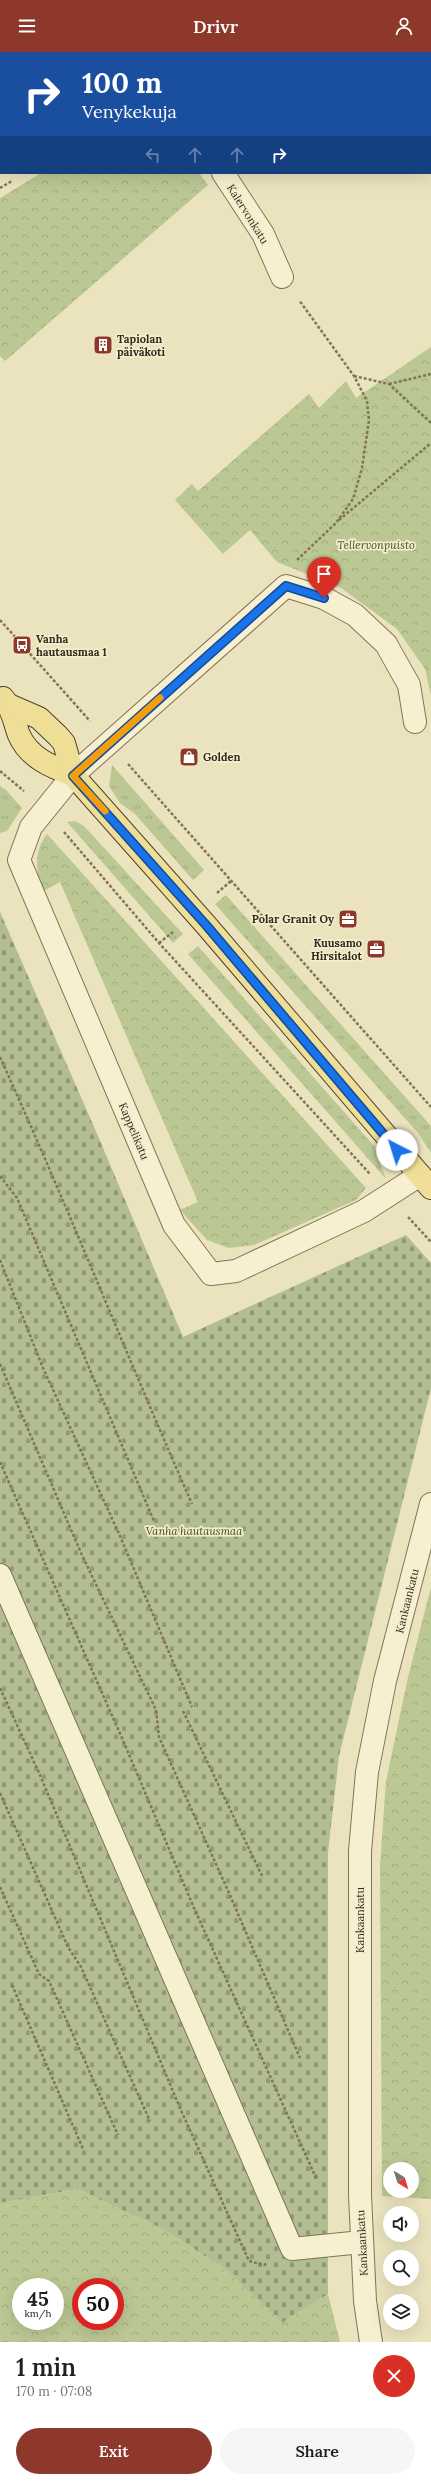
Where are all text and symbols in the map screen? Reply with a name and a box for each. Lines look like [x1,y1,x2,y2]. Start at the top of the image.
icon: menu [16,15,38,37]
text: Drivr [193,15,238,38]
icon: person [393,15,415,37]
text: 100 m [82,65,162,101]
icon: right [16,68,68,120]
text: Venykekuja [82,100,177,123]
icon: left [142,144,164,166]
icon: ahead [184,144,206,166]
icon: ahead [226,144,248,166]
icon: right [268,144,290,166]
street label: Kalervonkatu [224,181,272,247]
place label: Tapiolan päiväkoti [117,332,166,359]
building icon: Tapiolan päiväkoti [92,334,114,356]
park label: Tellervonpuisto [337,538,415,552]
pin [307,557,341,598]
icon: arrive [313,563,335,585]
place label: Vanha hautausmaa 1 [36,632,107,659]
bus stop icon: Vanha hautausmaa 1 [11,634,33,656]
shop icon: Golden [178,746,200,768]
place label: Golden [203,750,240,764]
office icon: Polar Granit Oy [337,908,359,930]
place label: Polar Granit Oy [252,912,335,926]
place label: Kuusamo Hirsitalot [311,936,362,963]
office icon: Kuusamo Hirsitalot [365,938,387,960]
street label: Kappelikatu [116,1100,152,1162]
position arrow [376,1129,418,1171]
park label: Vanha hautausmaa [146,1524,243,1538]
street label: Kankaankatu [392,1567,422,1635]
street label: Kankaankatu [353,1887,367,1953]
north arrow [383,2162,419,2198]
map controls [383,2162,419,2330]
button: sound [383,2206,419,2242]
street label: Kankaankatu [353,2209,371,2276]
button: search [383,2250,419,2286]
speed limit sign: 50 [72,2278,124,2330]
text: 45 [27,2286,49,2311]
button: layers [383,2294,419,2330]
text: km/h [24,2307,52,2320]
text: 1 min [16,2352,76,2383]
button: close [373,2355,415,2397]
text: 170 m · 07:08 [16,2383,92,2400]
button: Exit [16,2428,212,2474]
button: Share [220,2428,415,2474]

